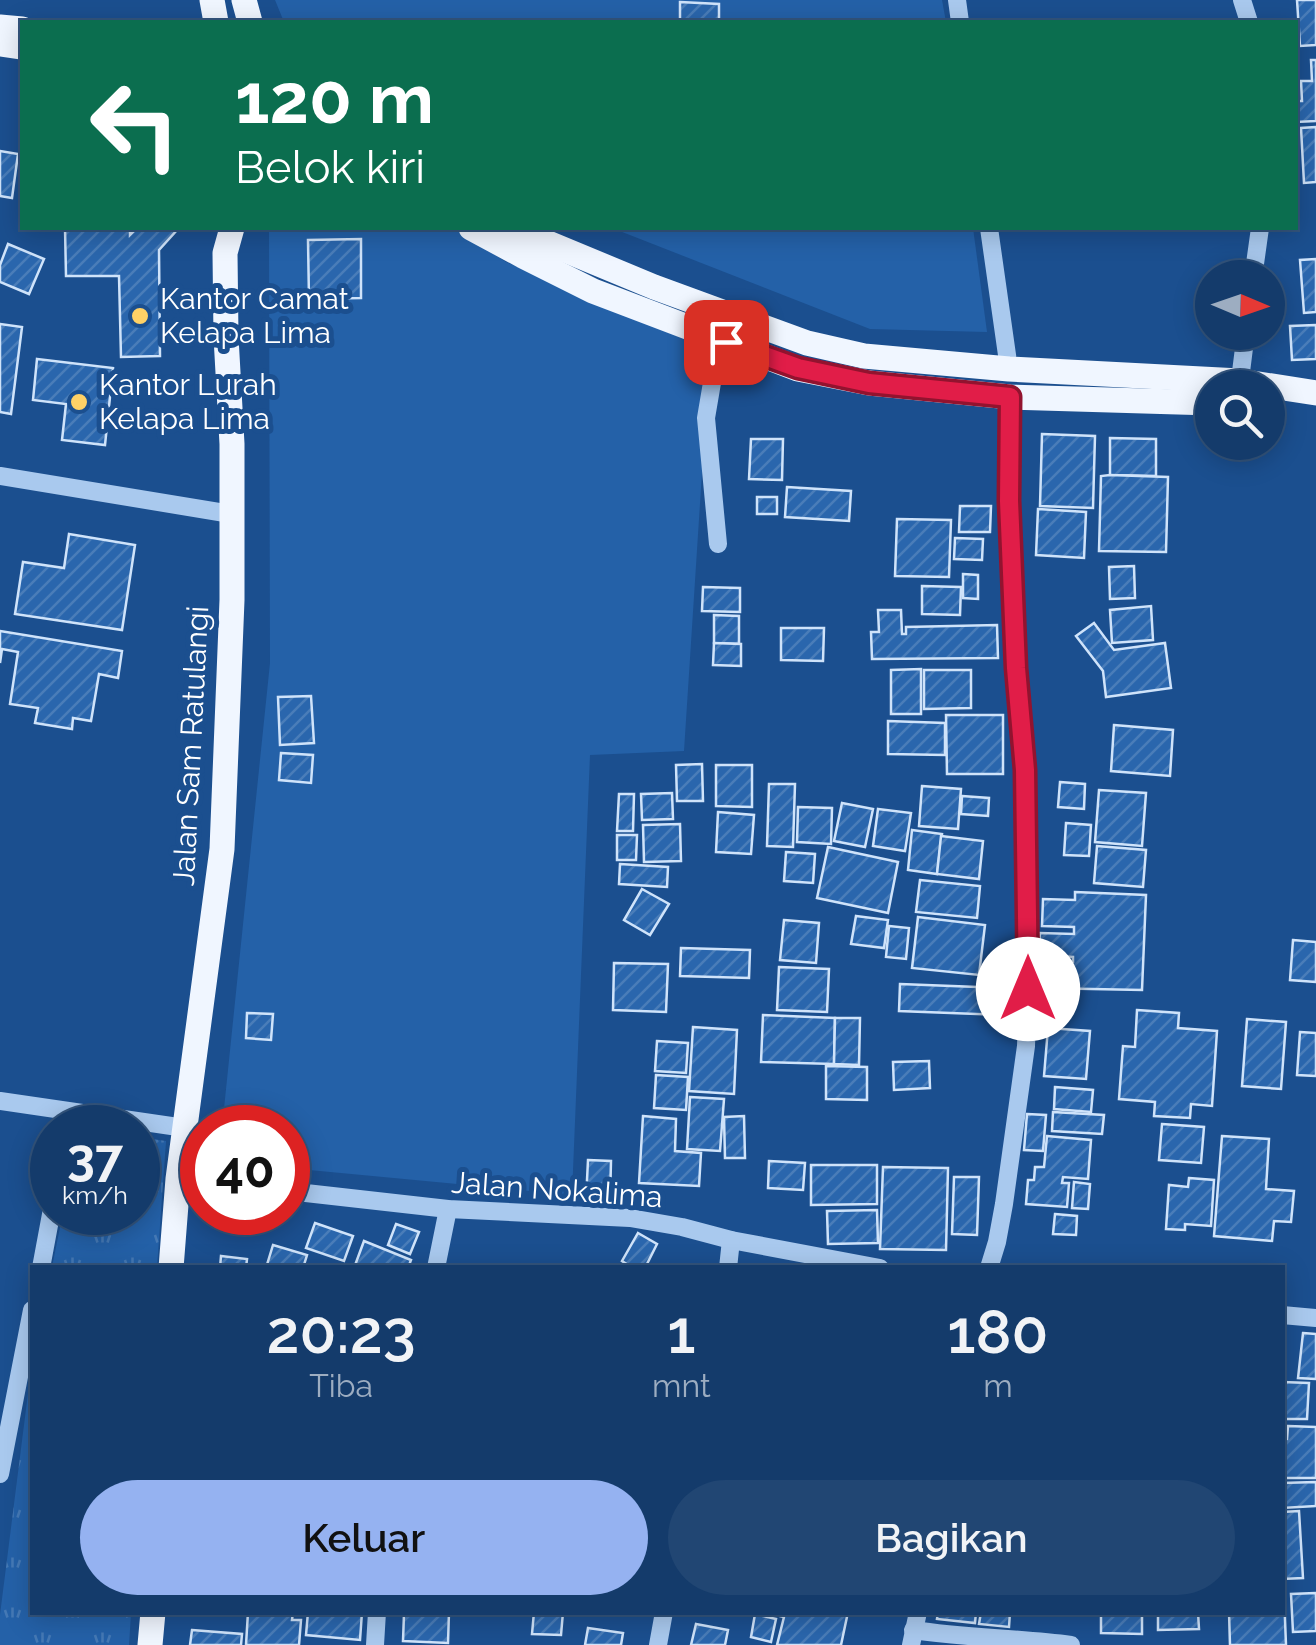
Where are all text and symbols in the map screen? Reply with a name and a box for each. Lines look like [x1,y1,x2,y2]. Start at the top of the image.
text: 120 m [235,57,434,139]
icon: left [70,60,200,190]
text: Belok kiri [235,141,425,194]
north arrow [1195,260,1285,350]
map controls [1195,260,1285,460]
place label: Kantor Camat Kelapa Lima [160,281,349,350]
pin [684,300,769,385]
marker: Kantor Camat Kelapa Lima [129,305,151,327]
icon: arrive [699,315,754,370]
place label: Kantor Lurah Kelapa Lima [99,367,277,436]
button: search [1195,370,1285,460]
marker: Kantor Lurah Kelapa Lima [68,391,90,413]
street label: Jalan Sam Ratulangi [166,605,215,887]
position arrow [976,937,1080,1041]
speed limit sign: 40 [180,1105,310,1235]
text: 37 [67,1128,123,1187]
street label: Jalan Nokalima [450,1165,664,1214]
text: km/h [62,1180,128,1210]
text: 20:23 [267,1297,416,1367]
text: 1 [667,1297,696,1367]
text: 180 [947,1297,1048,1367]
text: Tiba [309,1367,373,1404]
text: mnt [652,1367,711,1404]
text: m [983,1367,1013,1404]
button: Keluar [80,1480,648,1595]
button: Bagikan [668,1480,1235,1595]

